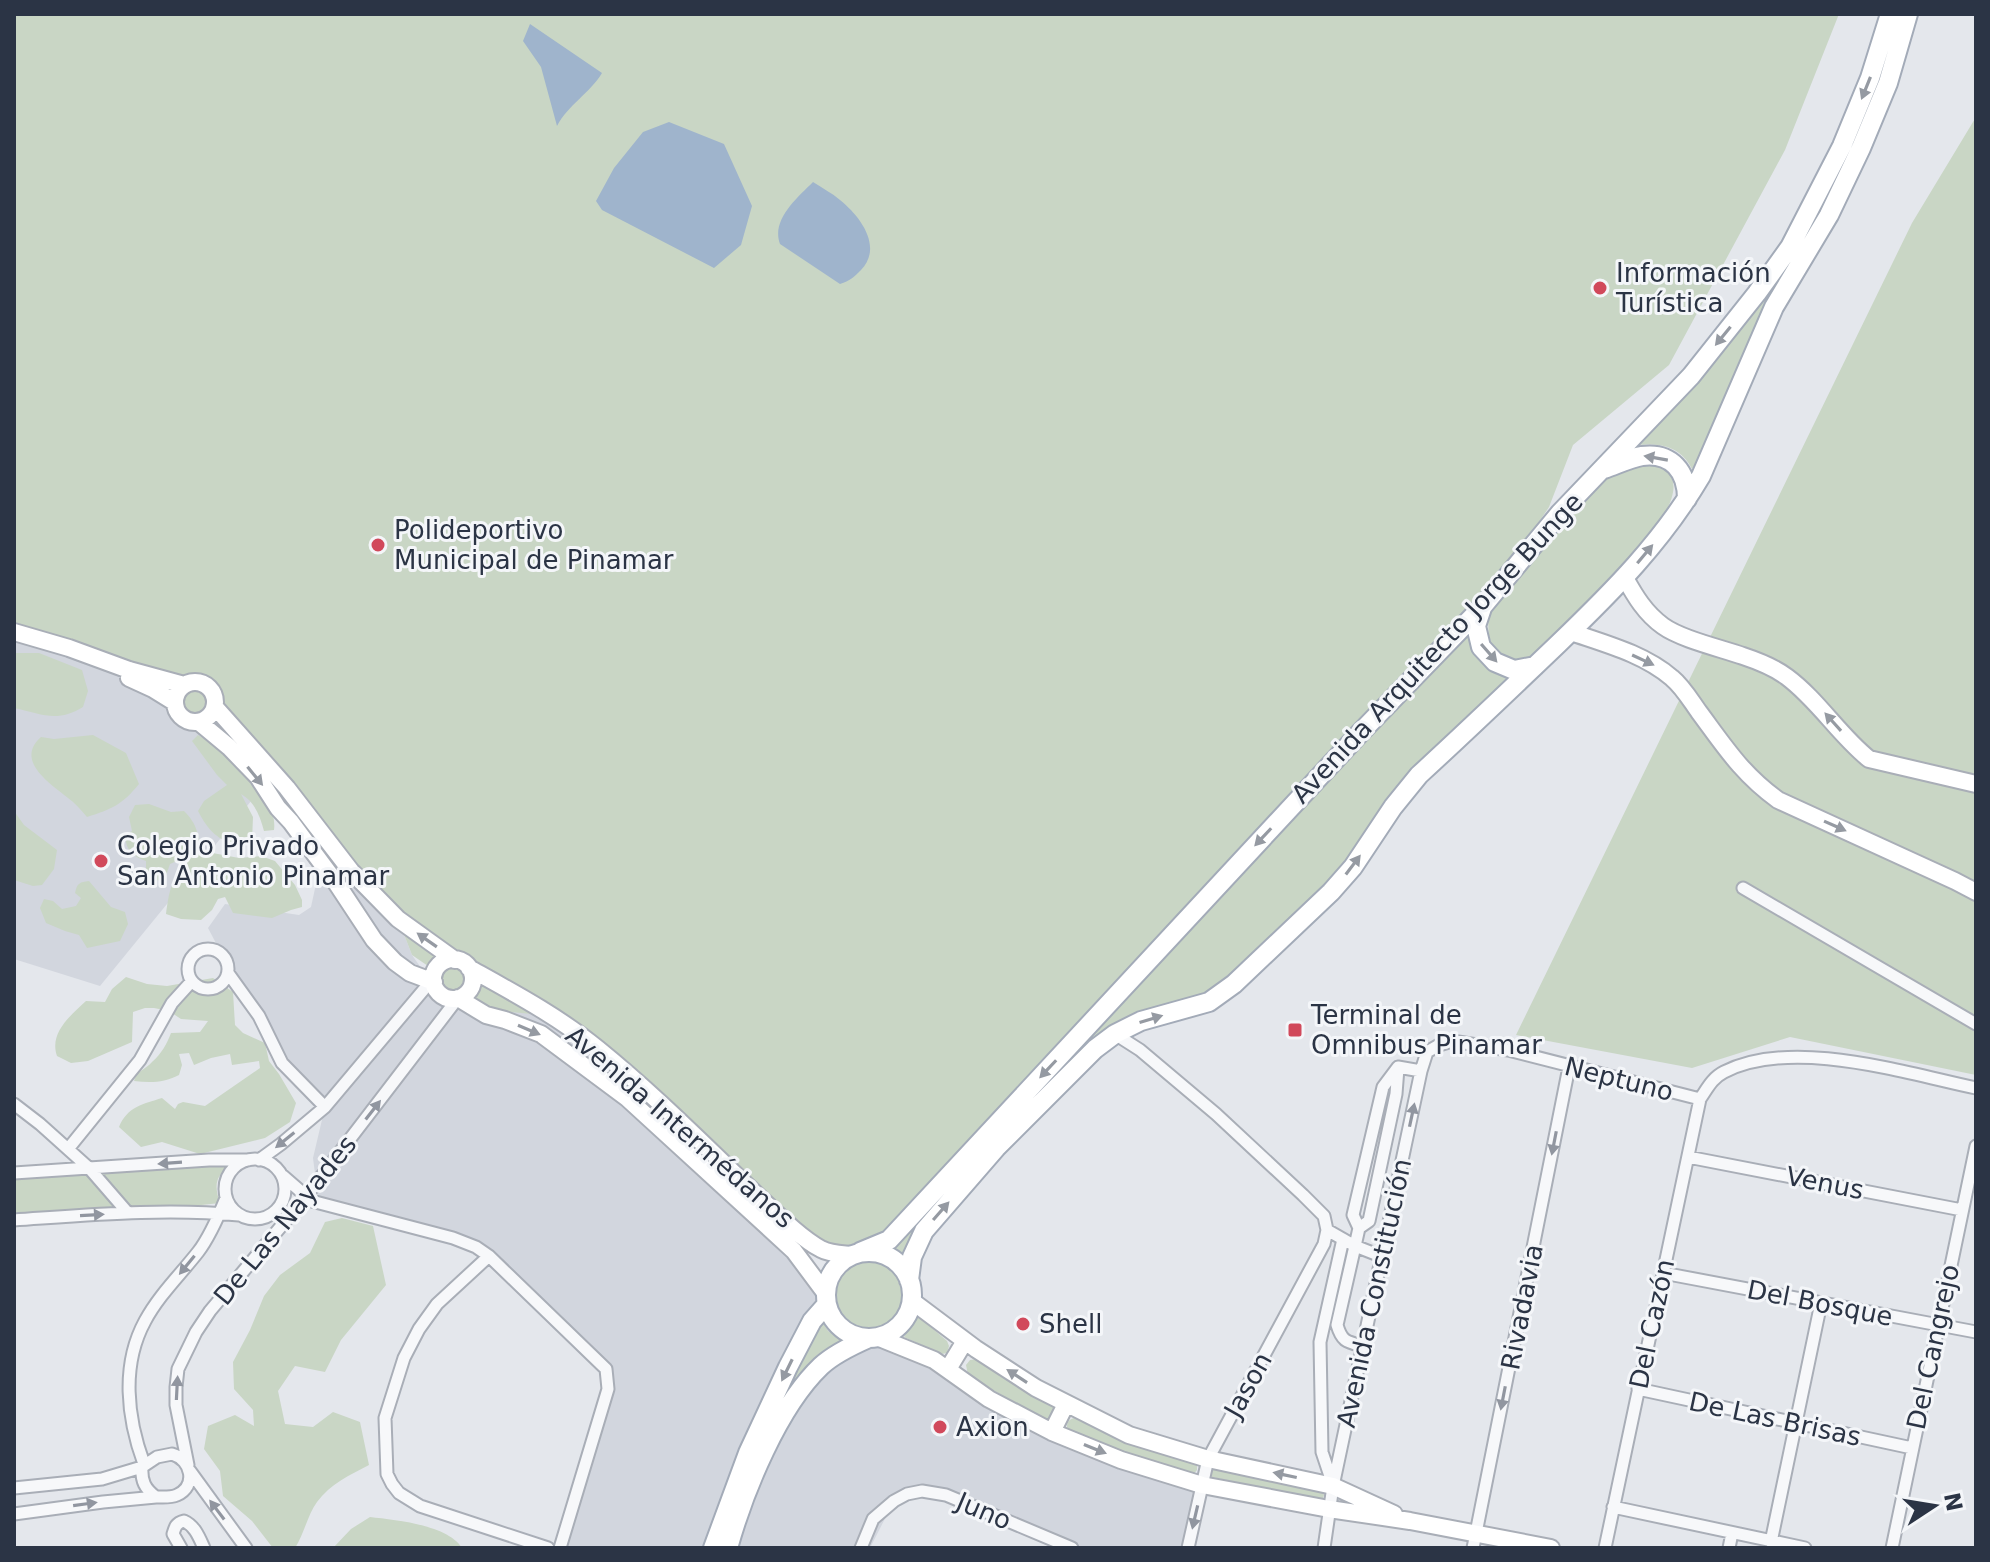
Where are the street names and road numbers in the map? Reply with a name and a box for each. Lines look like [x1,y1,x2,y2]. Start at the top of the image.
street label: Avenida Arquitecto Jorge Bunge [1285,487,1589,809]
street label: Avenida Intermédanos [560,1020,800,1234]
street label: Neptuno [1562,1051,1676,1107]
street label: De Las Nayades [207,1129,363,1311]
street label: Avenida Constitución [1331,1156,1417,1430]
street label: Venus [1784,1161,1866,1205]
street label: Rivadavia [1495,1242,1549,1372]
street label: Del Cazón [1624,1257,1680,1391]
street label: Del Cangrejo [1901,1262,1965,1432]
street label: Del Bosque [1745,1274,1895,1332]
street label: Jason [1217,1347,1278,1424]
street label: De Las Brisas [1686,1386,1864,1452]
street label: Juno [950,1485,1016,1536]

